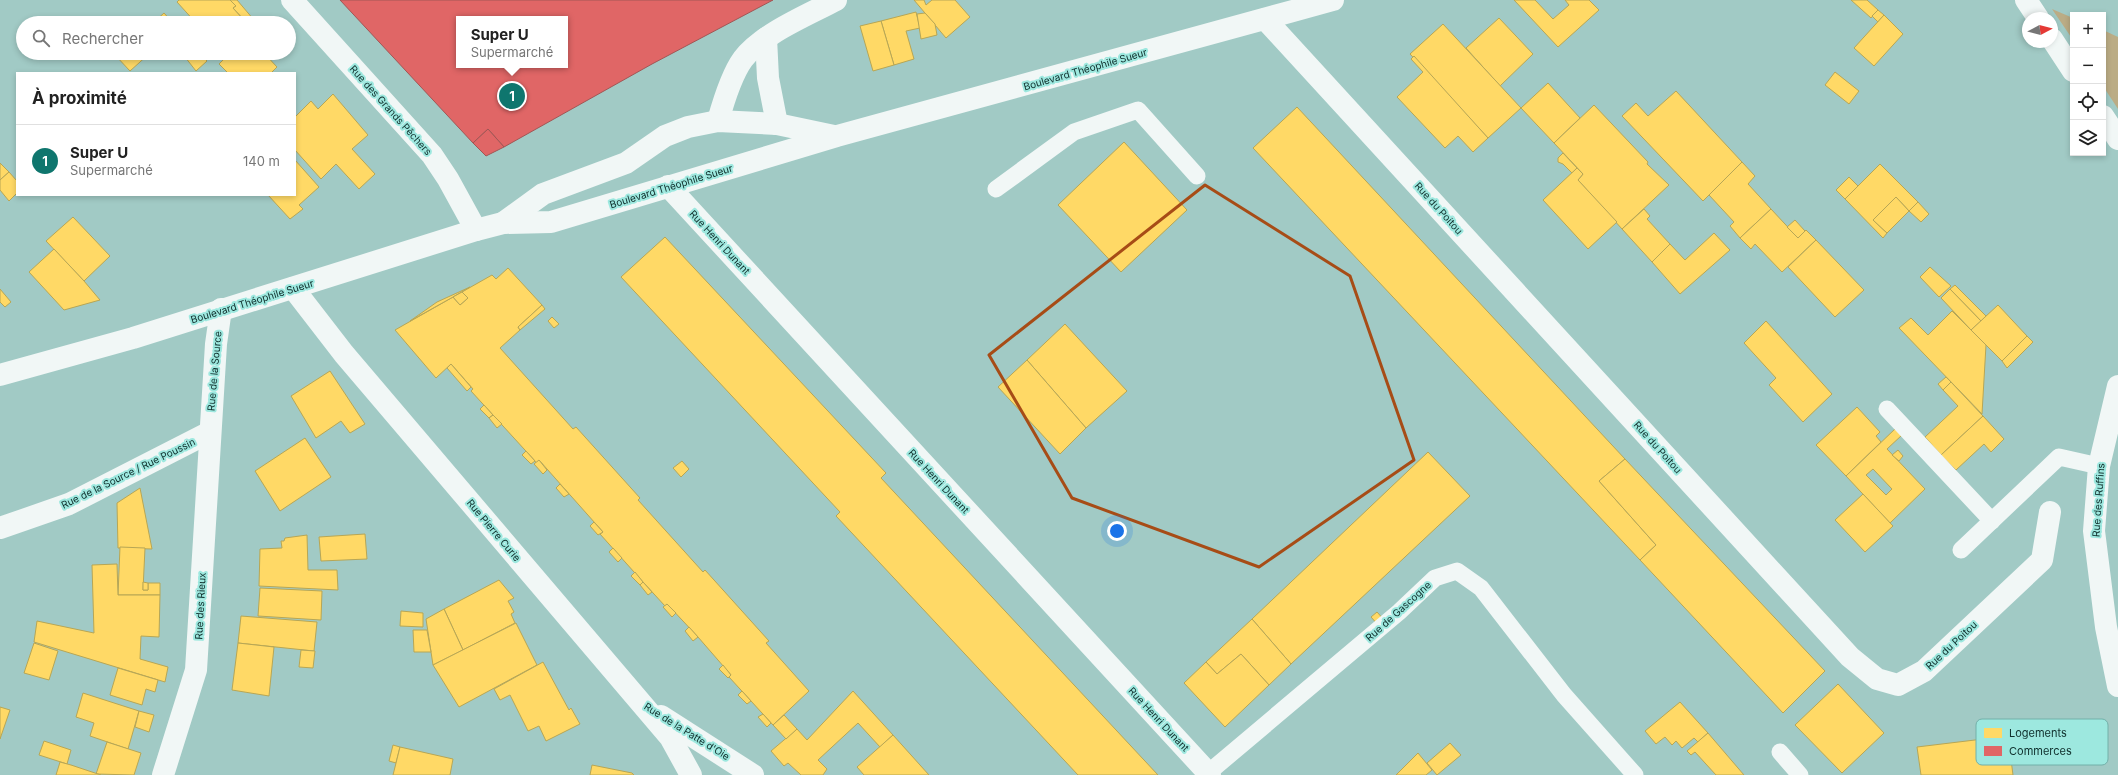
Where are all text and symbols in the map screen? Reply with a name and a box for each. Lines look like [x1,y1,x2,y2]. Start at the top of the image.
north arrow [2022,12,2058,48]
map controls [2070,12,2106,156]
button: + [2070,12,2106,48]
search box [16,16,296,60]
popup [456,16,568,68]
text: Super U [471,25,529,44]
icon: search [30,27,52,49]
text: Rechercher [62,29,144,48]
text: Supermarché [471,44,553,60]
street label: Boulevard Théophile Sueur [1022,46,1148,92]
button: − [2070,48,2106,84]
street label: Rue des Grands Pêchers [348,63,434,157]
pin: 1 [499,81,525,111]
button: locate [2070,84,2106,120]
text: À proximité [32,88,127,108]
button: layers [2070,120,2106,156]
text: Super U [70,143,128,162]
text: 1 [42,153,48,169]
text: 140 m [243,153,280,169]
text: Supermarché [70,162,153,178]
street label: Boulevard Théophile Sueur [608,162,734,210]
street label: Rue du Poitou [1413,180,1465,236]
street label: Rue Henri Dunant [687,207,753,277]
street label: Boulevard Théophile Sueur [189,277,315,325]
street label: Rue de la Source [205,330,223,411]
street label: Rue du Poitou [1632,419,1684,475]
street label: Rue de la Source / Rue Poussin [59,435,197,511]
street label: Rue Henri Dunant [906,446,972,516]
street label: Rue des Ruffins [2089,463,2107,537]
street label: Rue Pierre Curie [465,497,524,564]
your location [1107,521,1127,541]
street label: Rue des Rieux [192,572,208,640]
street label: Rue de Gascogne [1363,578,1433,643]
street label: Rue du Poitou [1923,618,1979,672]
street label: Rue Henri Dunant [1126,684,1192,754]
street label: Rue de la Patte d'Oie [642,700,732,762]
legend [1976,719,2108,765]
text: Logements [2009,726,2067,740]
text: Commerces [2009,744,2072,758]

